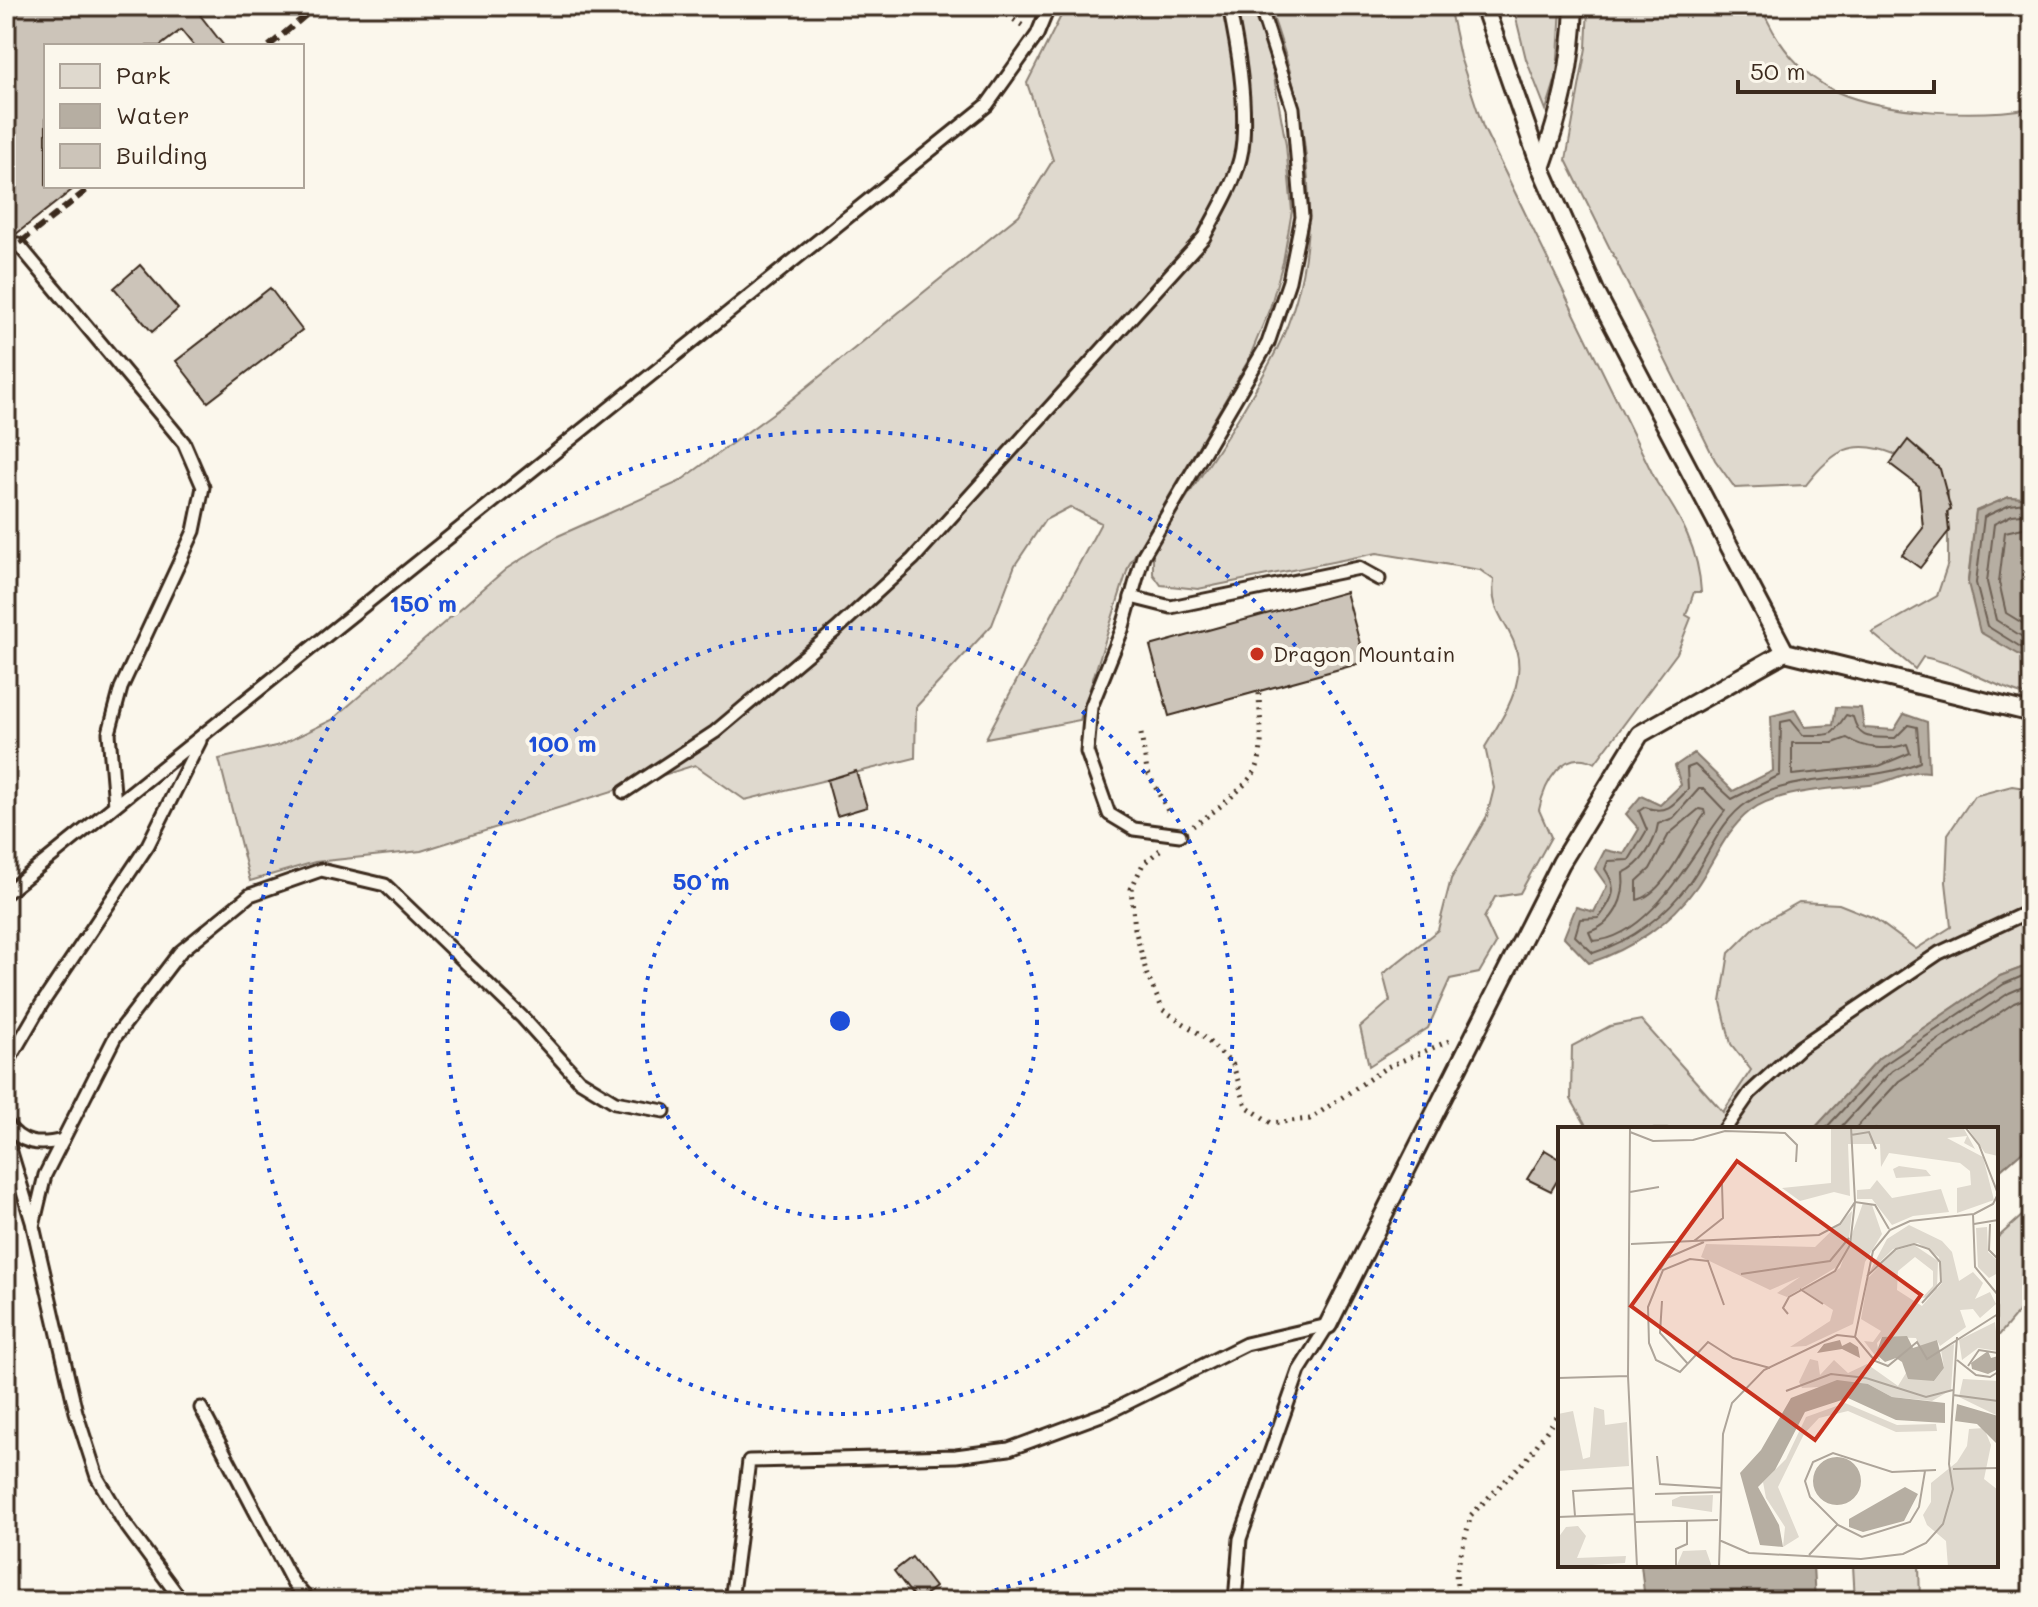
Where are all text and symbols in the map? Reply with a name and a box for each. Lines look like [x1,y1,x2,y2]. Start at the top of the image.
legend [44,44,304,188]
scale bar [1738,44,1934,94]
text: 50 m [1750,55,1806,86]
text: Park [116,59,170,90]
text: Water [116,99,190,130]
text: Building [116,139,207,170]
text: 150 m [389,587,457,618]
place label: Dragon Mountain [1273,639,1455,668]
marker: Dragon Mountain [1248,645,1266,663]
text: 100 m [527,727,597,758]
text: 50 m [672,865,730,896]
centre of rings [826,1007,854,1035]
inset map [1558,1127,1998,1567]

